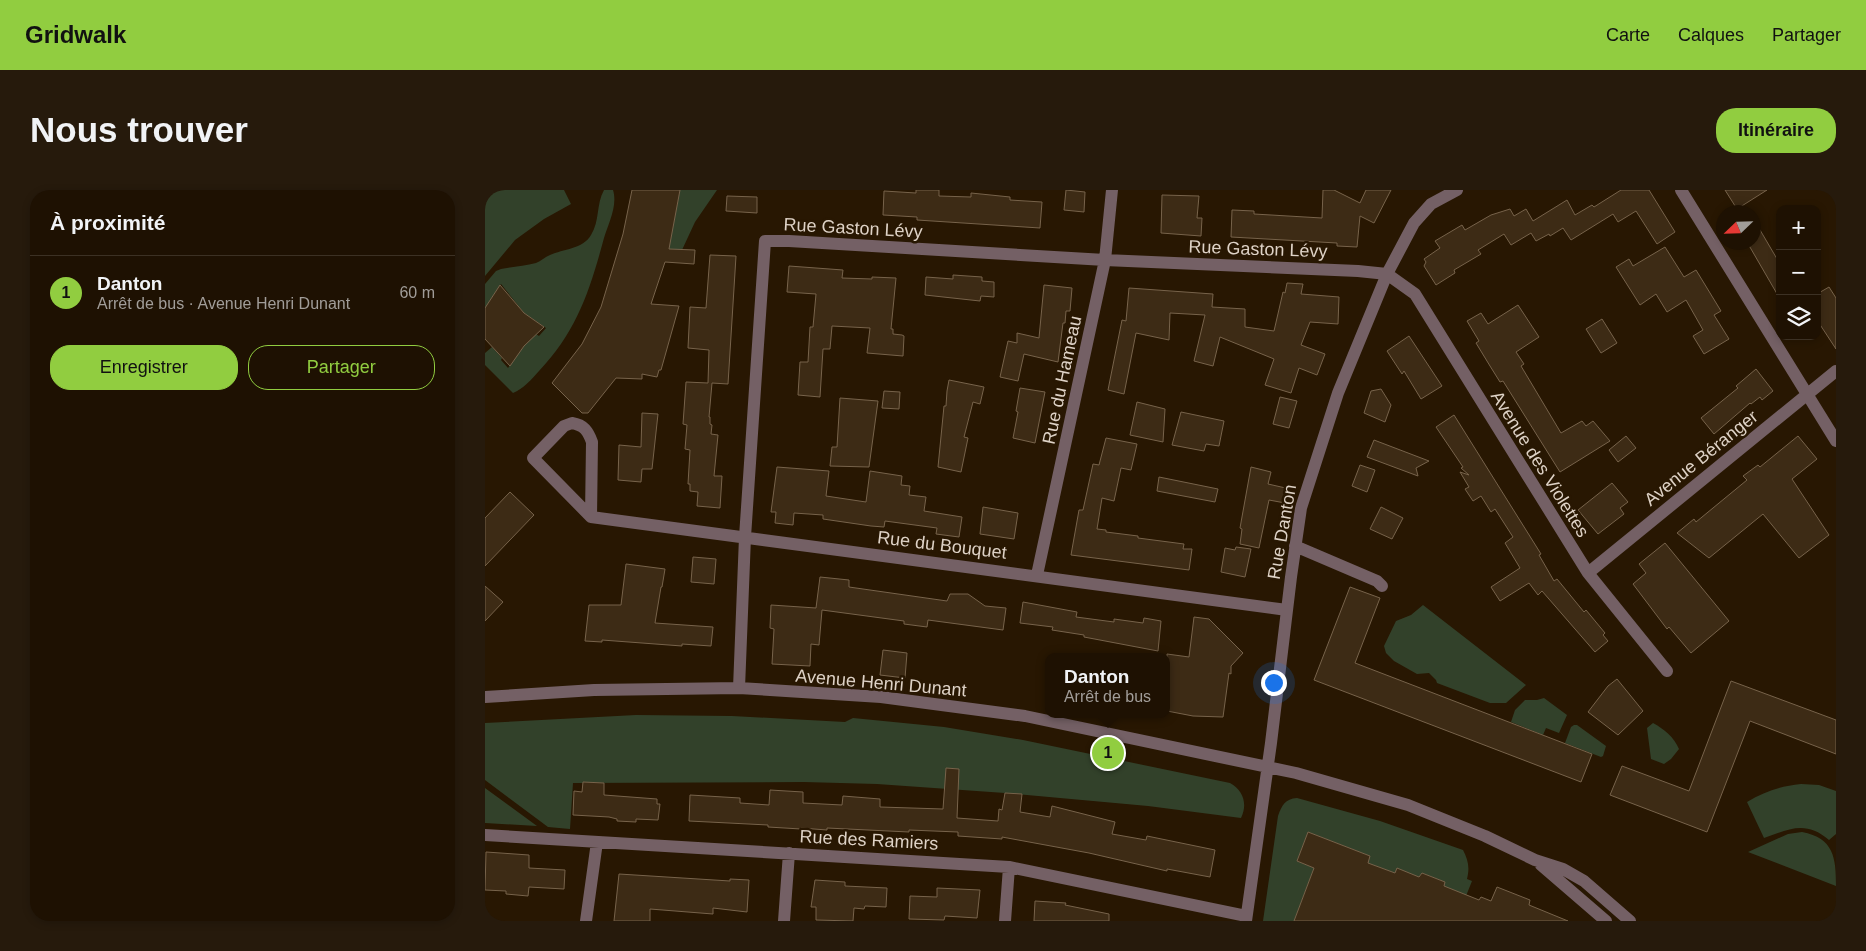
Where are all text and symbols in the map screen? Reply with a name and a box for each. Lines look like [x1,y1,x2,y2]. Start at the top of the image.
text: Gridwalk [25,21,126,48]
text: Carte [1606,25,1650,45]
text: Calques [1678,25,1744,45]
text: Partager [1772,25,1841,45]
button: Itinéraire [1716,108,1836,153]
text: Nous trouver [30,110,248,149]
north arrow [1716,205,1761,250]
map controls [1776,205,1821,340]
button: + [1776,205,1821,250]
text: À proximité [50,211,166,234]
street label: Rue Gaston Lévy [783,214,923,242]
street label: Rue Gaston Lévy [1188,237,1328,261]
button: − [1776,250,1821,295]
text: Danton [97,273,162,294]
text: 1 [62,284,70,301]
text: 60 m [399,284,435,301]
text: Arrêt de bus · Avenue Henri Dunant [97,295,350,312]
button: layers [1776,295,1821,340]
street label: Rue du Hameau [1039,314,1085,446]
button: Enregistrer [50,345,238,390]
button: Partager [248,345,435,390]
street label: Avenue des Violettes [1487,387,1593,541]
street label: Avenue Béranger [1640,406,1762,510]
street label: Rue Danton [1264,483,1300,581]
street label: Rue du Bouquet [876,527,1008,563]
popup [1045,653,1170,718]
street label: Avenue Henri Dunant [795,666,967,700]
text: Danton [1064,666,1129,687]
your location [1261,670,1287,696]
text: Arrêt de bus [1064,688,1151,705]
pin: 1 [1092,734,1124,772]
street label: Rue des Ramiers [799,826,939,854]

